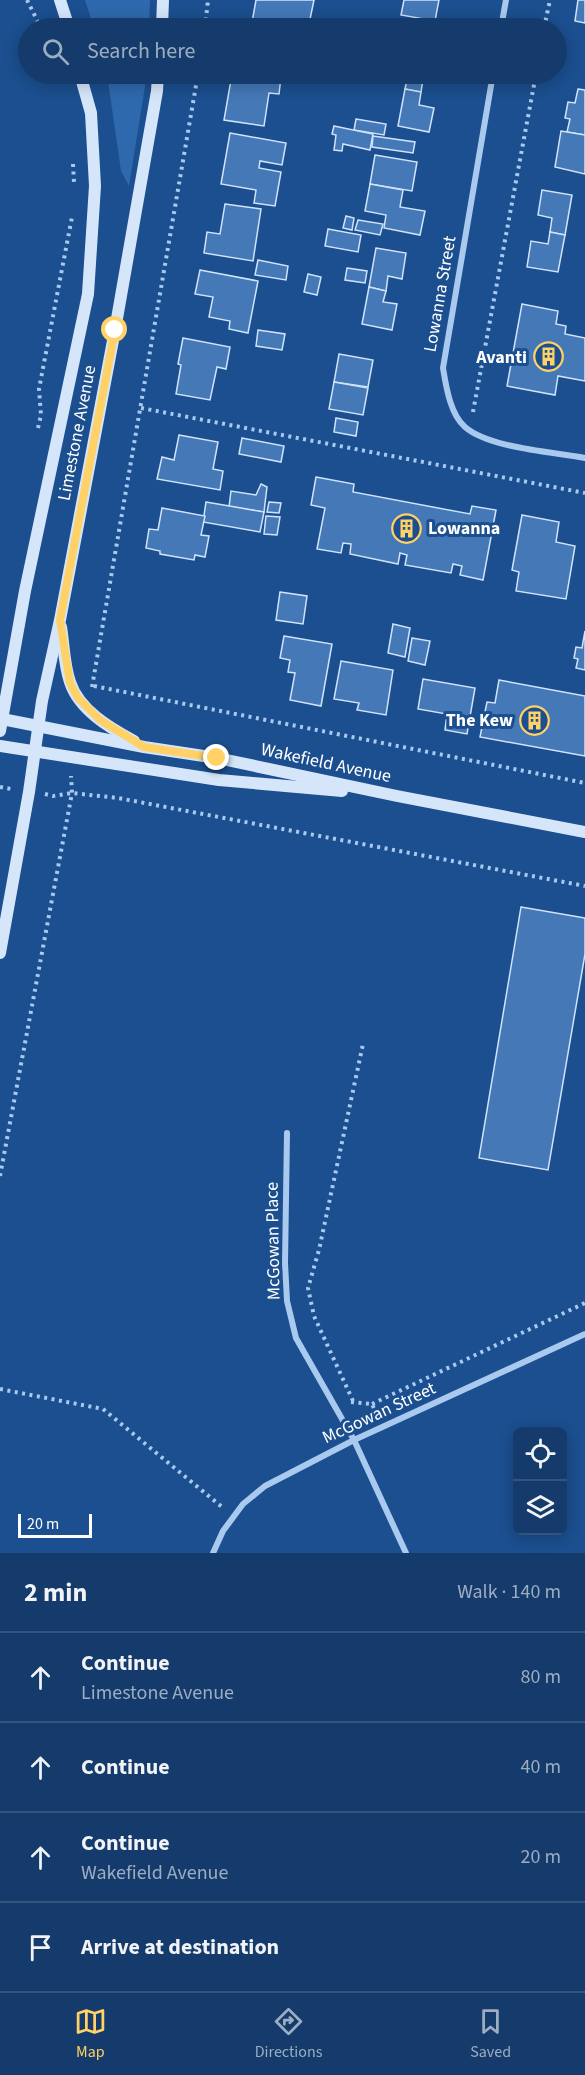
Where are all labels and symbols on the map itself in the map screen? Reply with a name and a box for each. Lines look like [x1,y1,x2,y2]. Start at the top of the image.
street label: Lowanna Street [417,234,463,354]
route start [101,316,127,342]
building icon: Avanti [532,341,564,373]
place label: Avanti [475,345,527,370]
street label: Limestone Avenue [52,363,102,503]
building icon: Lowanna [391,512,423,544]
place label: Lowanna [428,516,500,541]
building icon: The Kew [518,704,550,736]
place label: The Kew [446,708,513,733]
street label: Wakefield Avenue [259,737,394,789]
route end [203,744,229,770]
street label: McGowan Place [259,1182,287,1300]
street label: McGowan Street [318,1376,440,1450]
scale bar [18,1511,92,1538]

